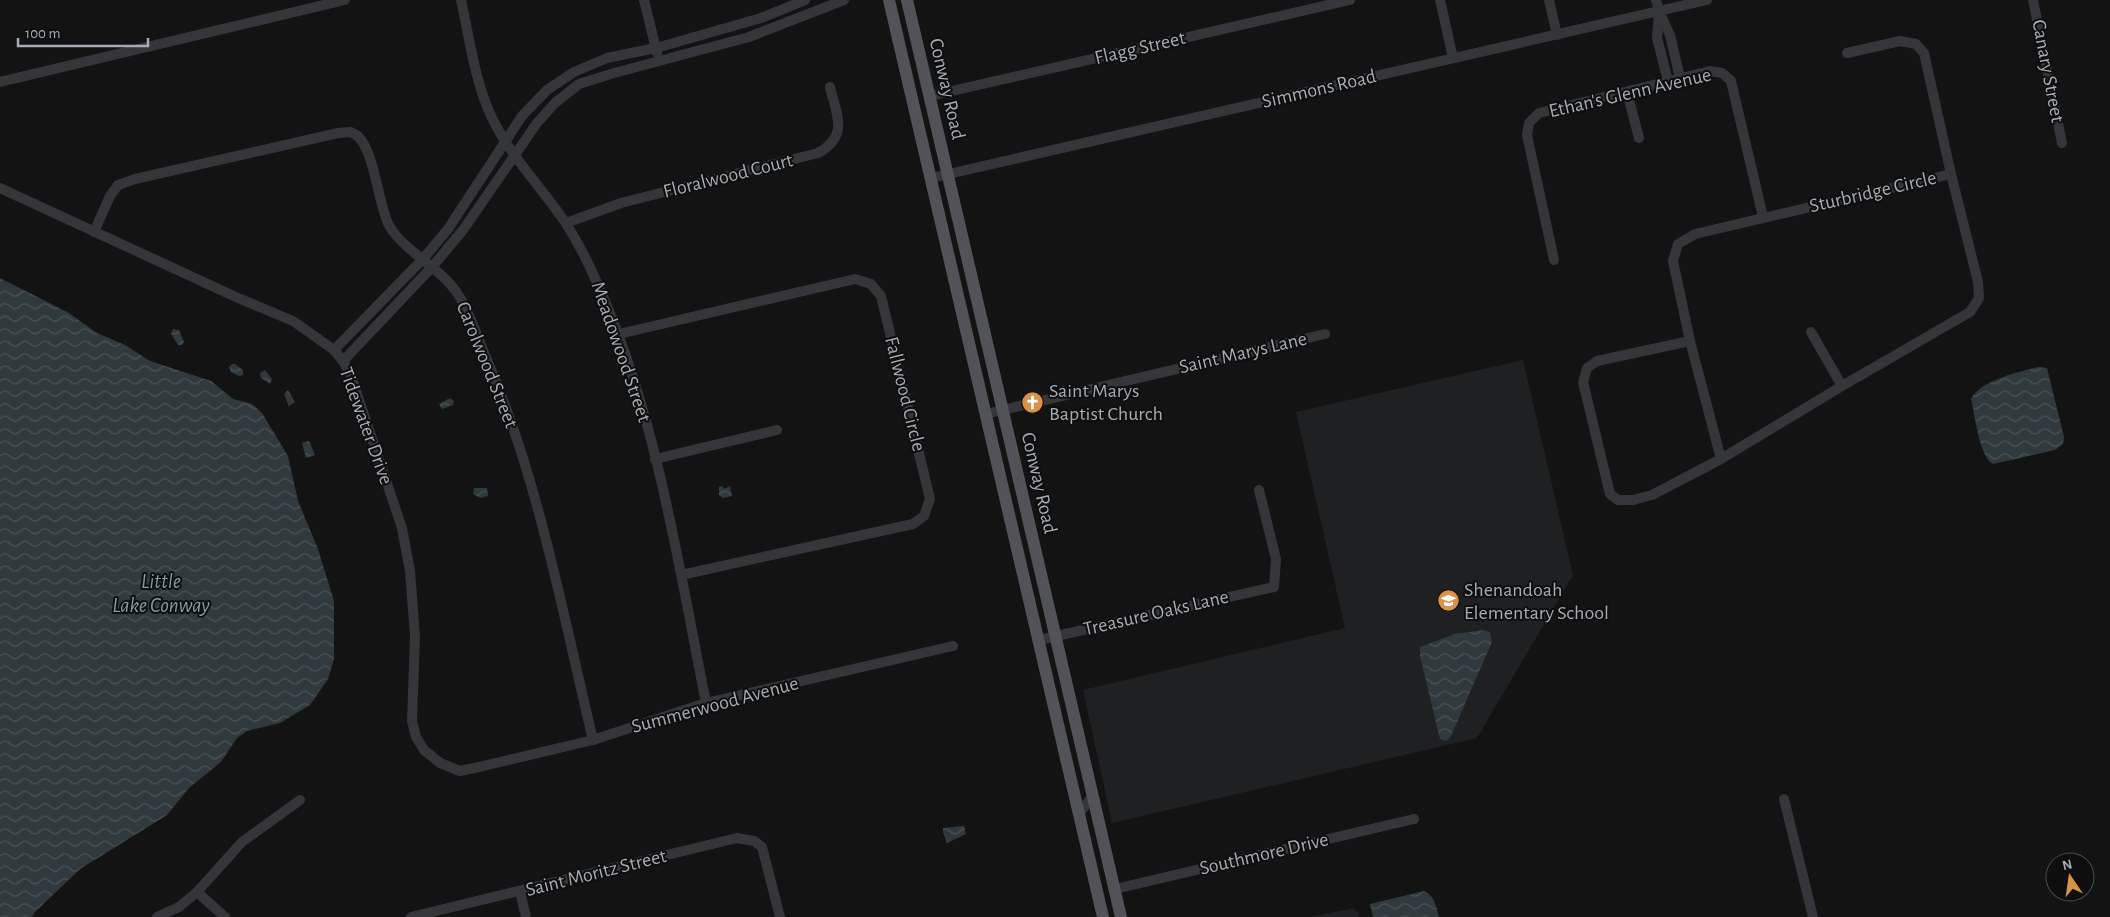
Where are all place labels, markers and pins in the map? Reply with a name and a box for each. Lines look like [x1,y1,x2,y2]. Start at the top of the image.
place label: Saint Marys Baptist Church [1049,381,1163,424]
church icon: Saint Marys Baptist Church [1021,390,1045,414]
place label: Shenandoah Elementary School [1464,580,1609,623]
school or university icon: Shenandoah Elementary School [1436,589,1460,613]

